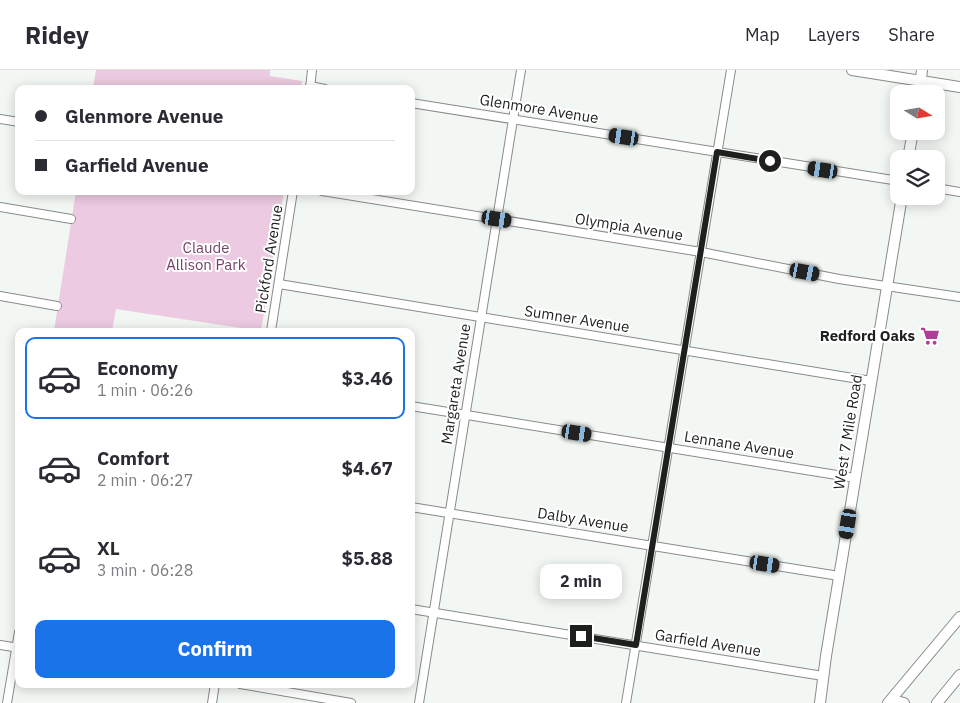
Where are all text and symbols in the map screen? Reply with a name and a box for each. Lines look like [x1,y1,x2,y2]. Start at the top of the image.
text: Ridey [25,19,89,51]
text: Map [745,23,780,46]
text: Layers [808,23,860,46]
text: Share [888,23,935,46]
north arrow [890,85,945,140]
map controls [890,85,945,205]
street label: Glenmore Avenue [478,90,600,127]
text: Glenmore Avenue [65,104,223,128]
car [608,127,639,147]
route start [759,150,781,172]
button: layers [890,150,945,205]
text: Garfield Avenue [65,153,209,177]
car [807,160,838,180]
street label: Pickford Avenue [251,203,286,314]
car [481,209,512,229]
street label: Olympia Avenue [574,209,685,244]
park label: Claude Allison Park [166,238,246,274]
car [788,262,821,282]
street label: Sumner Avenue [523,301,631,336]
street label: Margareta Avenue [437,322,474,446]
supermarket icon: Redford Oaks [919,325,941,347]
place label: Redford Oaks [820,326,915,345]
icon: car [37,356,82,401]
text: Economy [97,356,178,380]
text: $3.46 [341,366,393,390]
street label: West 7 Mile Road [829,373,866,491]
text: 1 min · 06:26 [97,380,193,400]
car [561,423,592,443]
street label: Lennane Avenue [683,426,795,463]
icon: car [37,446,82,491]
text: Comfort [97,446,170,470]
text: $4.67 [341,456,393,480]
text: 2 min · 06:27 [97,470,193,490]
street label: Dalby Avenue [536,503,630,536]
car [838,508,857,540]
icon: car [37,536,82,581]
text: XL [97,536,120,560]
text: $5.88 [341,546,393,570]
car [749,554,780,574]
text: 3 min · 06:28 [97,560,193,580]
callout: 2 min [540,564,622,598]
text: 2 min [560,571,602,591]
button: Confirm [35,620,395,678]
route end [570,625,592,647]
street label: Garfield Avenue [654,625,762,660]

